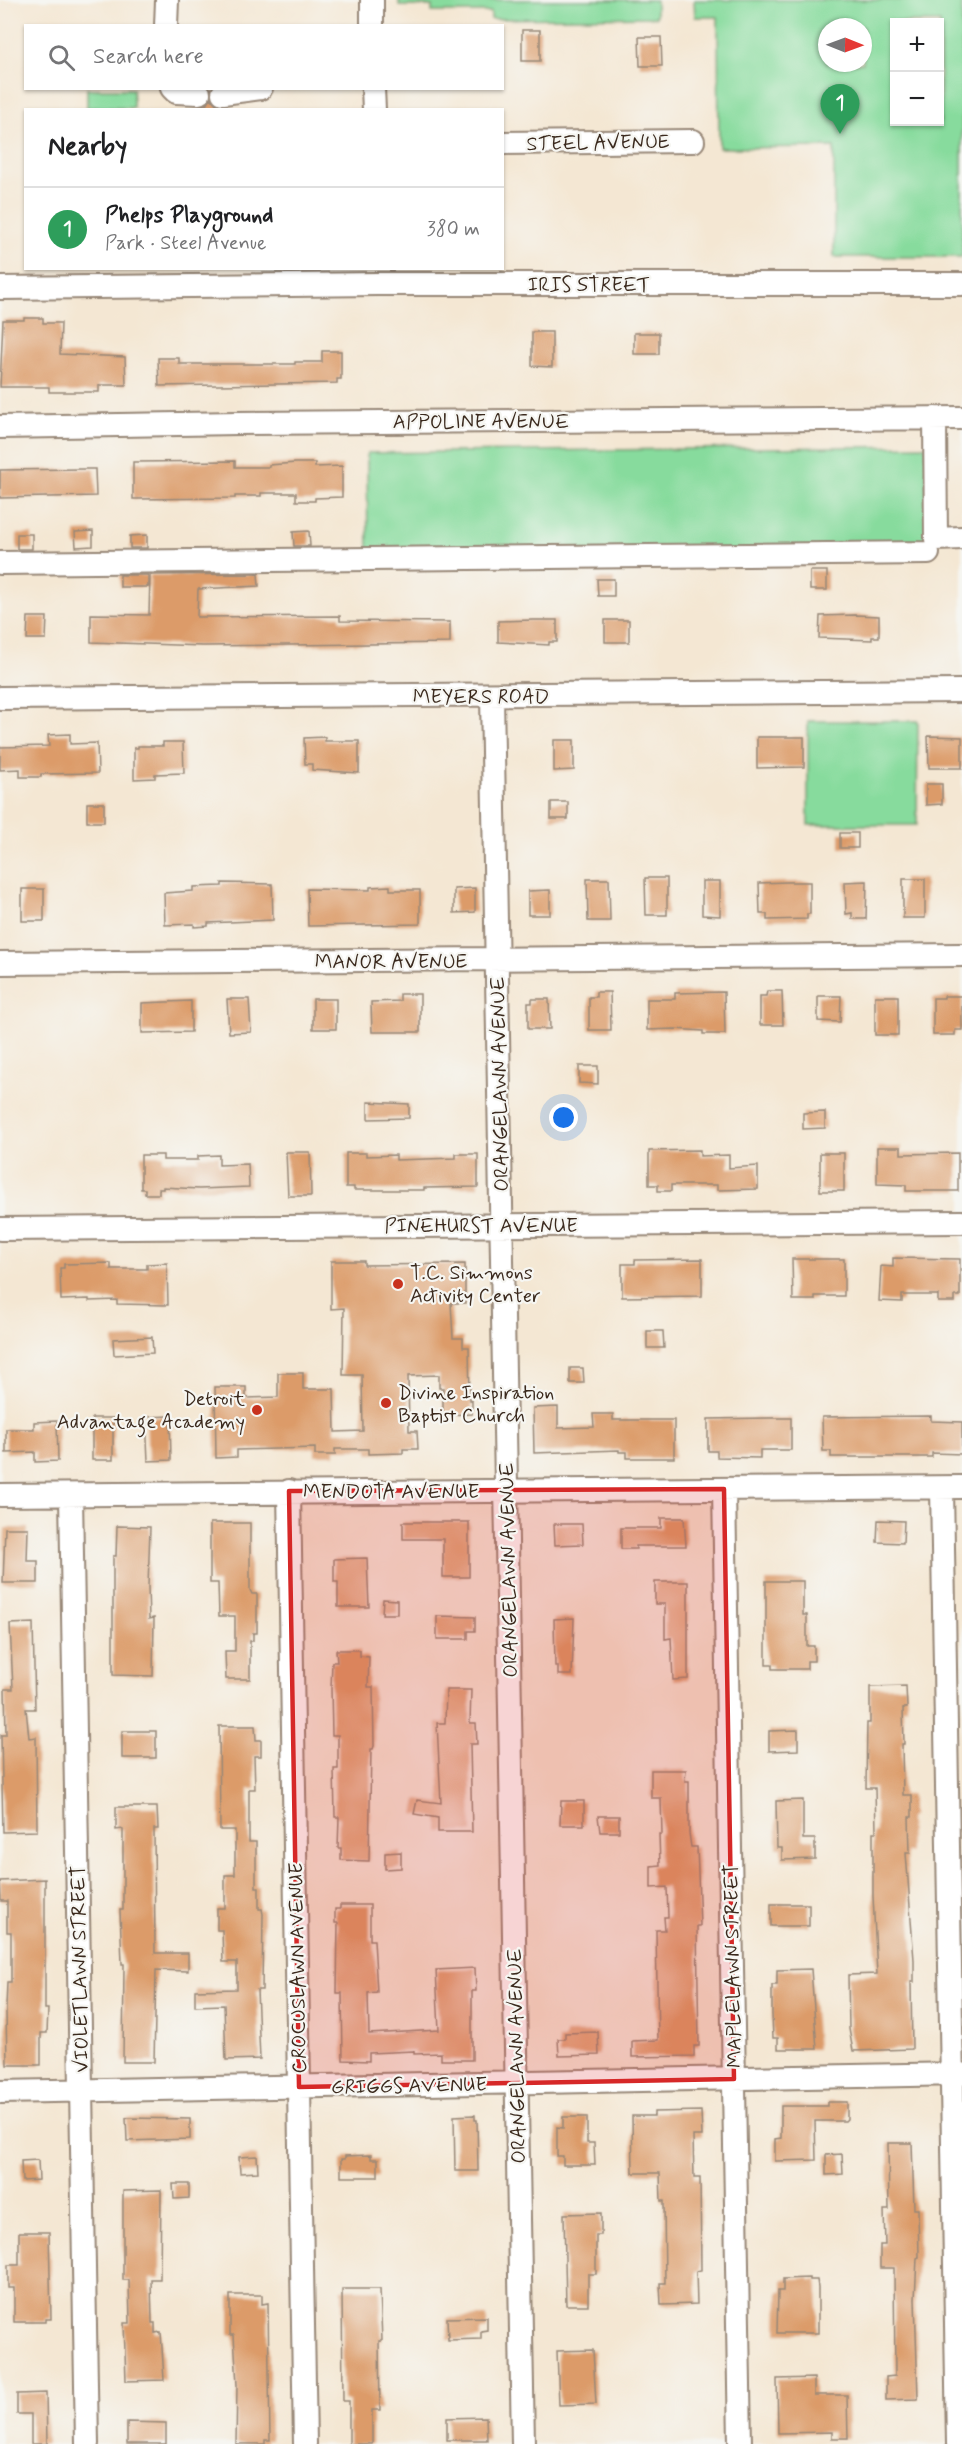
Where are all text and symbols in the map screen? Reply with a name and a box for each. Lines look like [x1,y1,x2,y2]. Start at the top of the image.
north arrow [818,18,872,72]
map controls [890,18,944,126]
button: + [890,18,944,72]
search box [24,24,504,90]
icon: search [45,41,78,74]
text: Search here [93,43,204,71]
button: − [890,72,944,126]
pin: 1 [820,84,860,134]
street label: STEEL AVENUE [526,129,670,158]
text: Nearby [48,130,127,164]
text: Phelps Playground [105,202,273,230]
text: 1 [63,216,72,243]
text: 380 m [427,216,480,243]
text: Park · Steel Avenue [105,230,266,257]
street label: IRIS STREET [528,272,650,299]
street label: APPOLINE AVENUE [393,409,569,436]
street label: MEYERS ROAD [413,684,549,711]
street label: MANOR AVENUE [315,949,467,976]
street label: ORANGELAWN AVENUE [485,976,516,1192]
your location [549,1103,578,1132]
street label: PINEHURST AVENUE [384,1213,578,1240]
place label: T.C. Simmons Activity Center [410,1260,541,1310]
marker: T.C. Simmons Activity Center [391,1277,405,1291]
place label: Divine Inspiration Baptist Church [398,1380,554,1430]
place label: Detroit Advantage Academy [57,1386,245,1438]
marker: Divine Inspiration Baptist Church [379,1396,393,1410]
marker: Detroit Advantage Academy [250,1403,264,1417]
street label: ORANGELAWN AVENUE [494,1462,525,1678]
street label: MENDOTA AVENUE [303,1479,479,1506]
street label: CROCUSLAWN AVENUE [283,1862,314,2074]
street label: MAPLELAWN STREET [718,1864,749,2068]
street label: VIOLETLAWN STREET [65,1865,96,2073]
street label: ORANGELAWN AVENUE [502,1948,533,2164]
street label: GRIGGS AVENUE [331,2072,487,2101]

